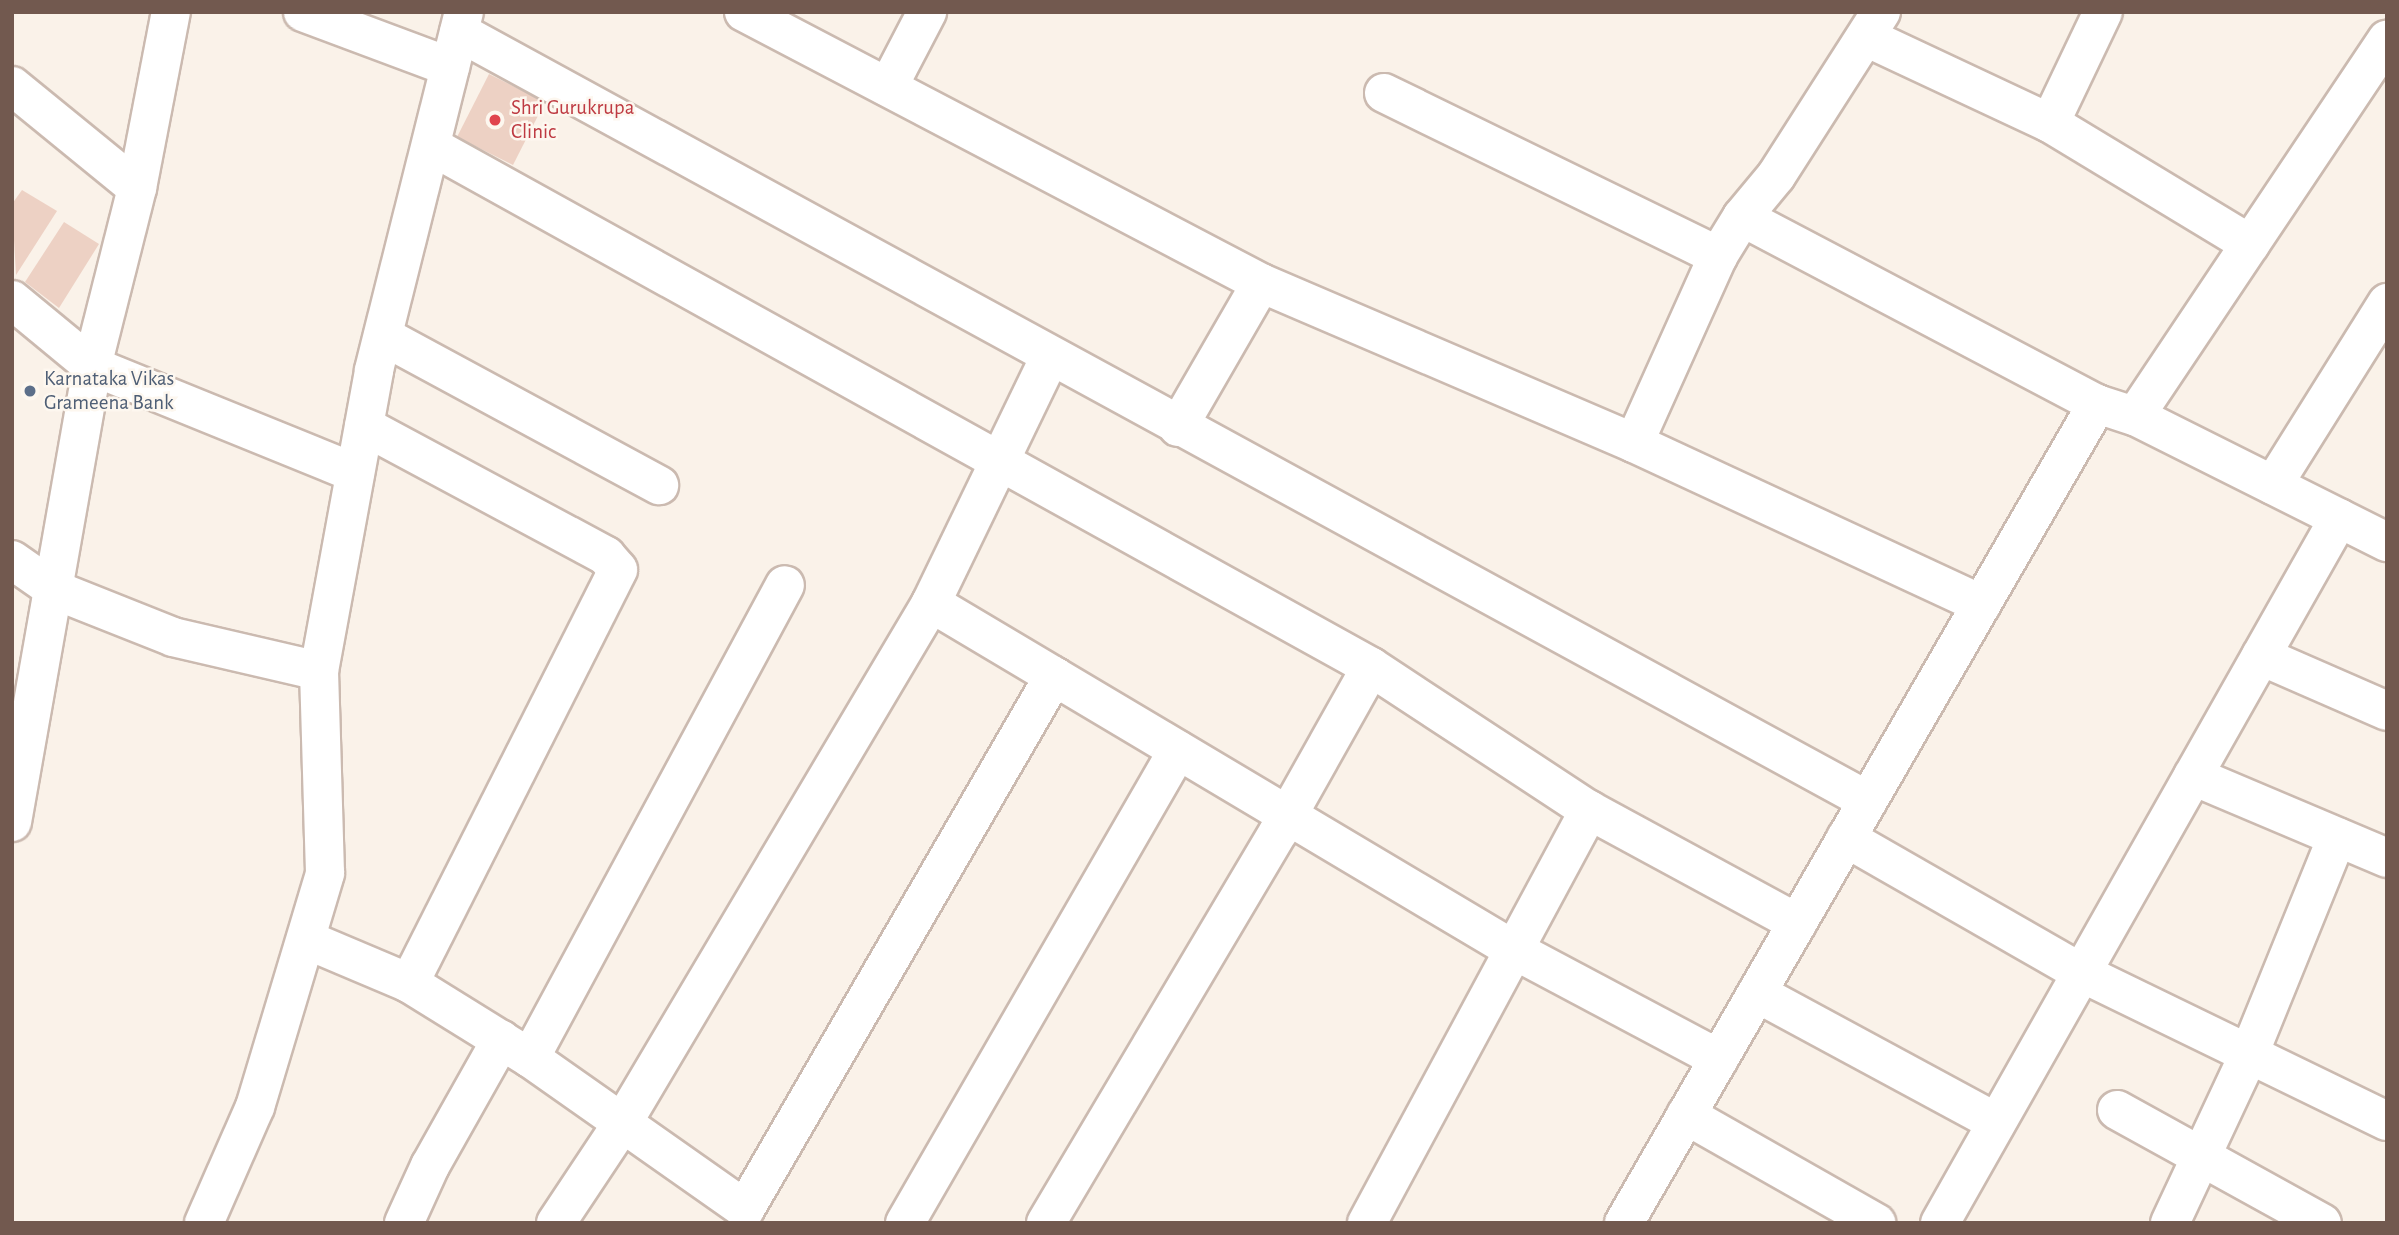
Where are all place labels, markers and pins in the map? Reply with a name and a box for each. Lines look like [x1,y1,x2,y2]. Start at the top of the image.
place label: Shri Gurukrupa Clinic [511,95,634,145]
marker: Shri Gurukrupa Clinic [485,110,505,130]
place label: Karnataka Vikas Grameena Bank [44,366,174,416]
marker: Karnataka Vikas Grameena Bank [22,383,38,399]

